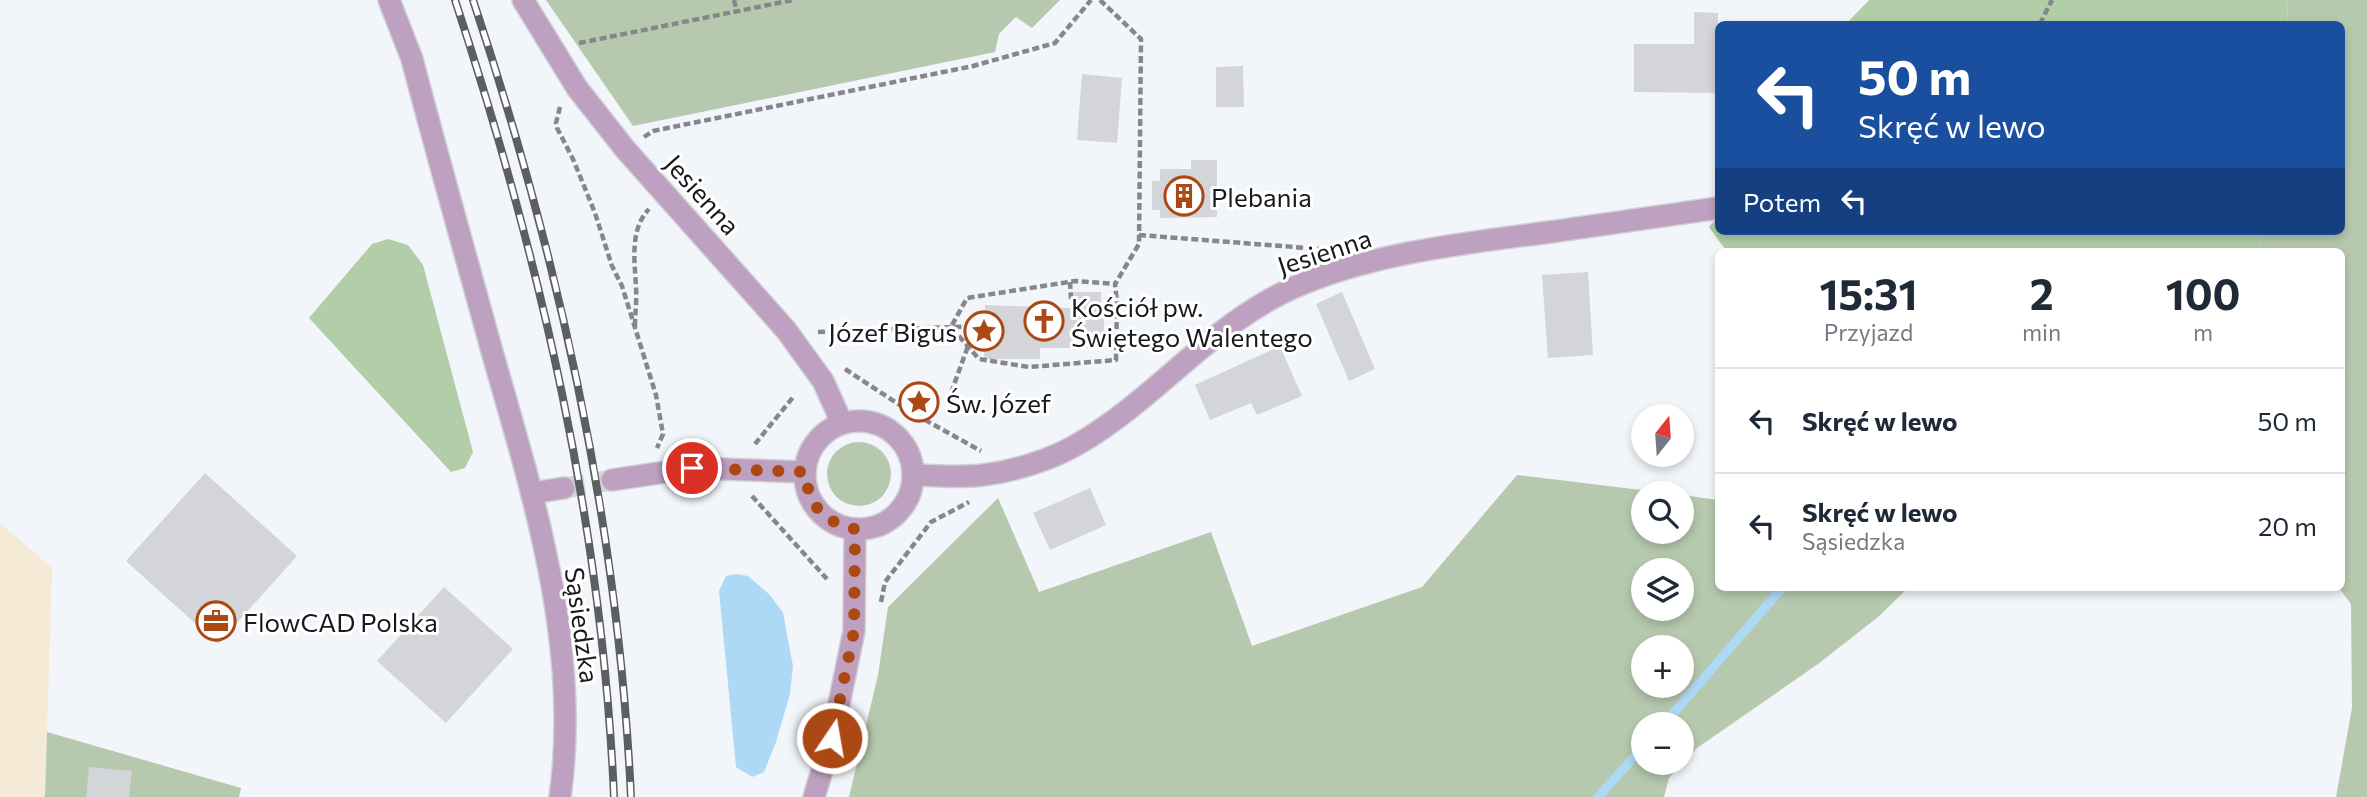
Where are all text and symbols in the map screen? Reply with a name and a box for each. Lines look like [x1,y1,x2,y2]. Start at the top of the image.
text: 50 m [1858,45,1971,105]
icon: left [1743,49,1834,140]
text: Skręć w lewo [1858,105,2046,145]
street label: Jesienna [659,148,747,240]
building icon: Plebania [1163,175,1205,217]
place label: Plebania [1211,181,1312,212]
icon: left [1835,182,1873,220]
text: Potem [1743,186,1821,217]
street label: Jesienna [1273,221,1375,281]
text: 15:31 [1819,267,1918,319]
text: 2 [2030,267,2054,319]
text: 100 [2166,267,2240,319]
place label: Kościół pw. Świętego Walentego [1071,291,1313,352]
church icon: Kościół pw. Świętego Walentego [1023,300,1065,342]
place icon: Józef Bigus [963,310,1005,352]
place label: Józef Bigus [828,316,957,347]
text: Przyjazd [1824,318,1913,346]
text: min [2022,318,2061,346]
text: m [2193,318,2213,346]
place icon: Św. Józef [898,381,940,423]
place label: Św. Józef [946,387,1052,418]
icon: left [1743,402,1781,440]
north arrow [1631,404,1694,467]
map controls [1631,404,1694,775]
text: Skręć w lewo [1802,405,1958,436]
text: 50 m [2257,405,2317,436]
pin [662,438,722,498]
icon: arrive [673,449,711,487]
button: search [1631,481,1694,544]
text: Skręć w lewo [1802,496,1958,527]
icon: left [1743,507,1781,545]
text: 20 m [2258,510,2317,541]
text: Sąsiedzka [1802,527,1905,555]
button: layers [1631,558,1694,621]
street label: Sąsiedzka [560,565,606,685]
office icon: FlowCAD Polska [195,600,237,642]
place label: FlowCAD Polska [243,606,438,637]
button: + [1631,635,1694,698]
position arrow [795,701,869,775]
button: − [1631,712,1694,775]

